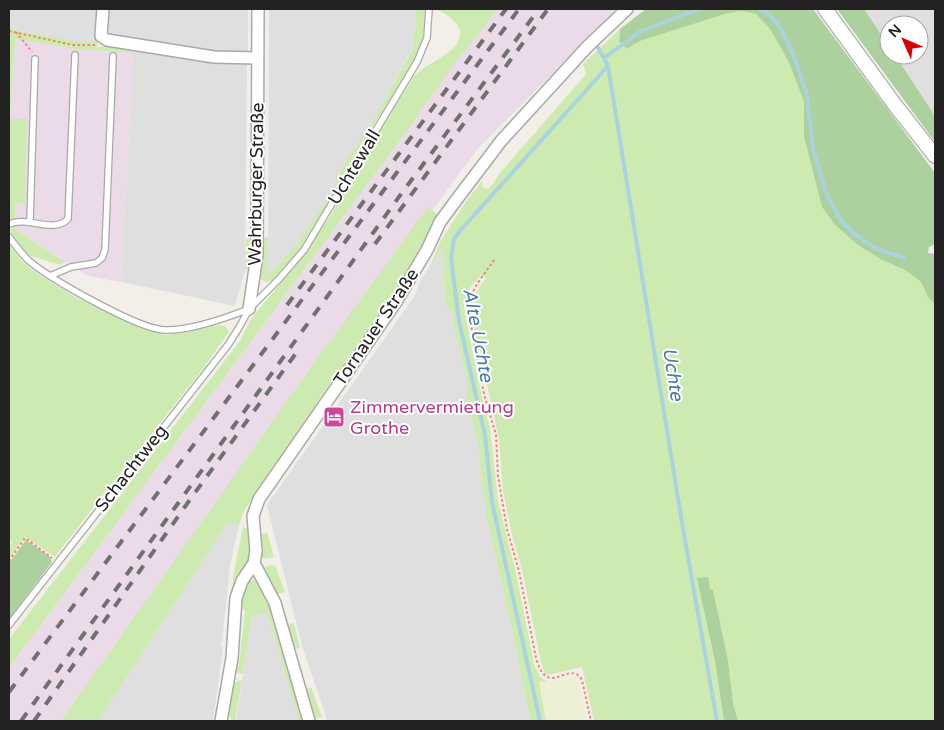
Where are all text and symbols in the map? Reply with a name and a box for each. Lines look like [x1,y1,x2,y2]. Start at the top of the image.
north arrow [879,15,929,65]
text: N [885,21,905,41]
street label: Wahrburger Straße [244,102,268,266]
street label: Uchtewall [323,125,385,209]
street label: Tornauer Straße [329,264,423,390]
water label: Alte Uchte [458,286,498,385]
water label: Uchte [658,346,688,403]
place label: Zimmervermietung Grothe [350,396,514,439]
hotel icon: Zimmervermietung Grothe [322,405,346,429]
street label: Schachtweg [90,420,172,516]

